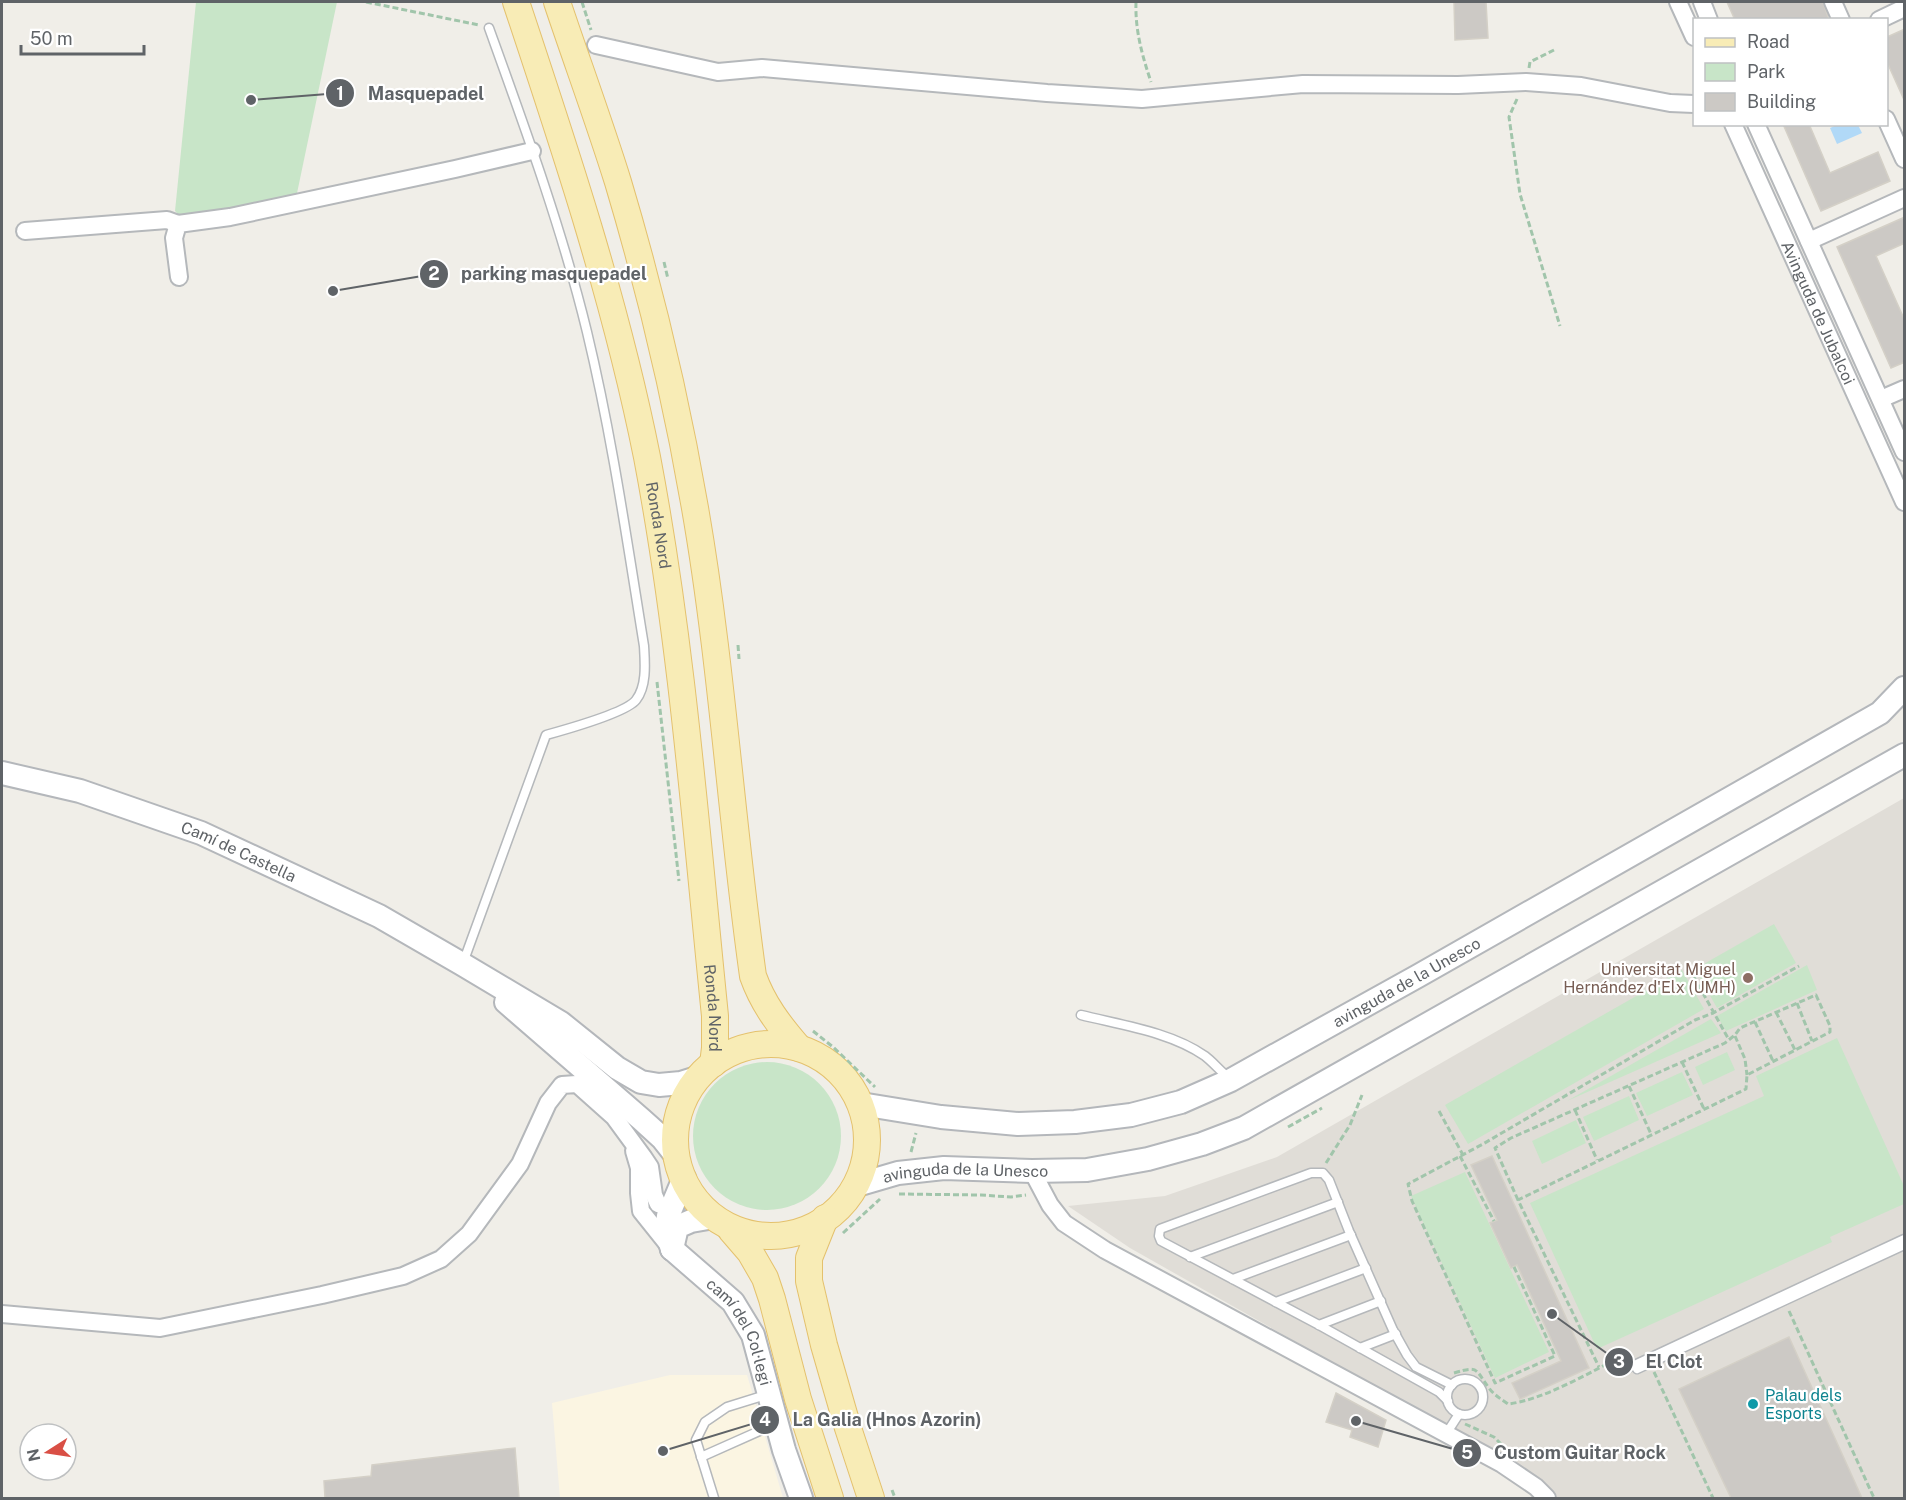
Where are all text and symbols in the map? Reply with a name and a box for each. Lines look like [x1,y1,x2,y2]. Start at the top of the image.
scale bar [21,18,144,56]
legend [1693,18,1888,126]
text: 50 m [30,28,73,49]
text: Road [1747,31,1790,52]
text: Park [1747,61,1785,82]
callout: Masquepadel [325,75,496,111]
text: 1 [336,83,344,104]
text: Masquepadel [368,83,484,104]
text: Building [1747,91,1816,112]
street label: Avinguda de Jubalcoi [1778,238,1859,387]
callout: parking masquepadel [419,256,659,292]
text: 2 [428,263,440,284]
text: parking masquepadel [461,263,647,284]
street label: Ronda Nord [642,480,675,570]
street label: Camí de Castella [179,817,299,886]
street label: avinguda de la Unesco [1329,933,1484,1031]
place label: Universitat Miguel Hernández d'Elx (UMH) [1563,960,1736,997]
street label: Ronda Nord [700,963,725,1052]
marker: Universitat Miguel Hernández d'Elx (UMH) [1741,971,1755,985]
street label: avinguda de la Unesco [880,1158,1048,1187]
street label: camí del Col·legi [703,1274,776,1387]
callout: El Clot [1604,1344,1715,1380]
text: 3 [1613,1351,1625,1372]
text: El Clot [1645,1351,1703,1372]
place label: Palau dels Esports [1765,1386,1842,1423]
marker: Palau dels Esports [1746,1397,1760,1411]
callout: La Galia (Hnos Azorin) [750,1402,993,1438]
text: 4 [759,1409,771,1430]
text: La Galia (Hnos Azorin) [793,1409,981,1430]
north arrow [18,1422,78,1482]
callout: Custom Guitar Rock [1452,1435,1678,1471]
text: 5 [1461,1442,1473,1463]
text: Custom Guitar Rock [1494,1442,1667,1463]
text: N [23,1447,44,1463]

